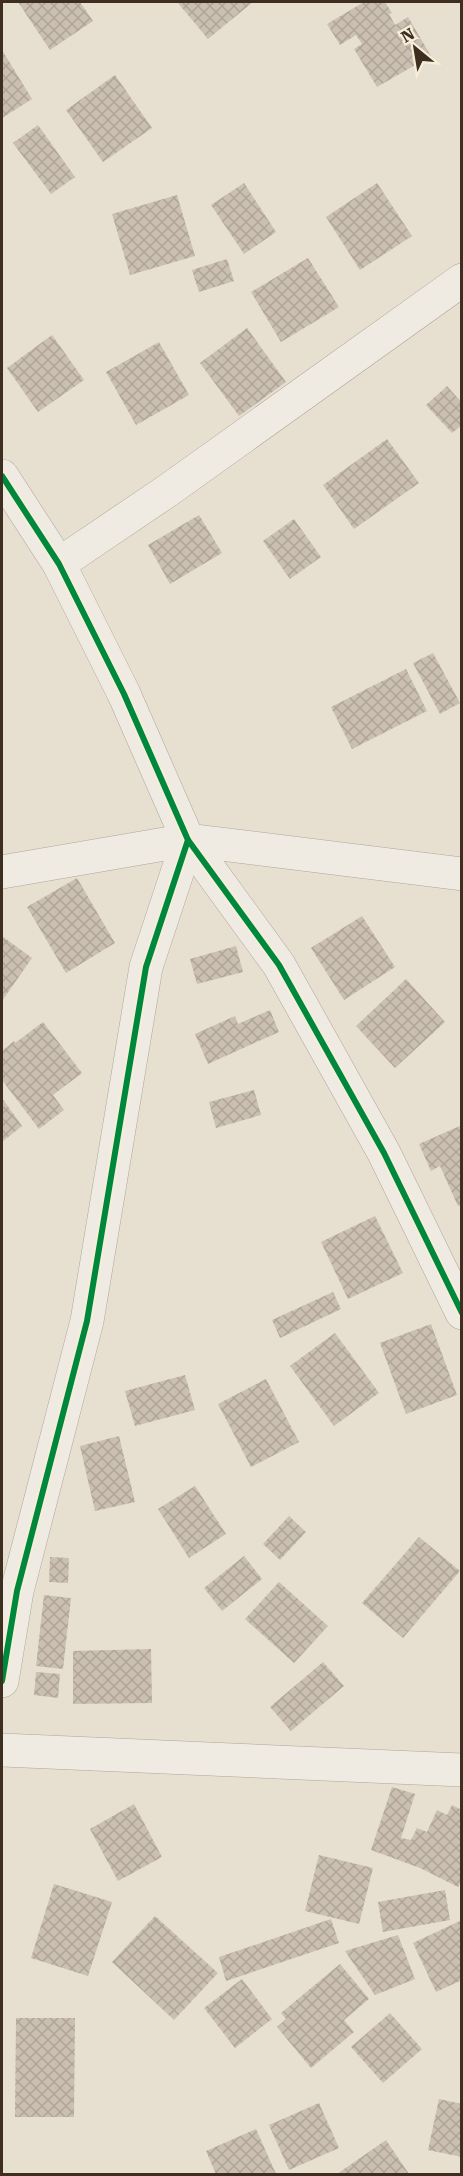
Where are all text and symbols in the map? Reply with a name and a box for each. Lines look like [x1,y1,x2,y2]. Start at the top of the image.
north arrow [385,18,445,78]
text: N [398,24,418,47]

